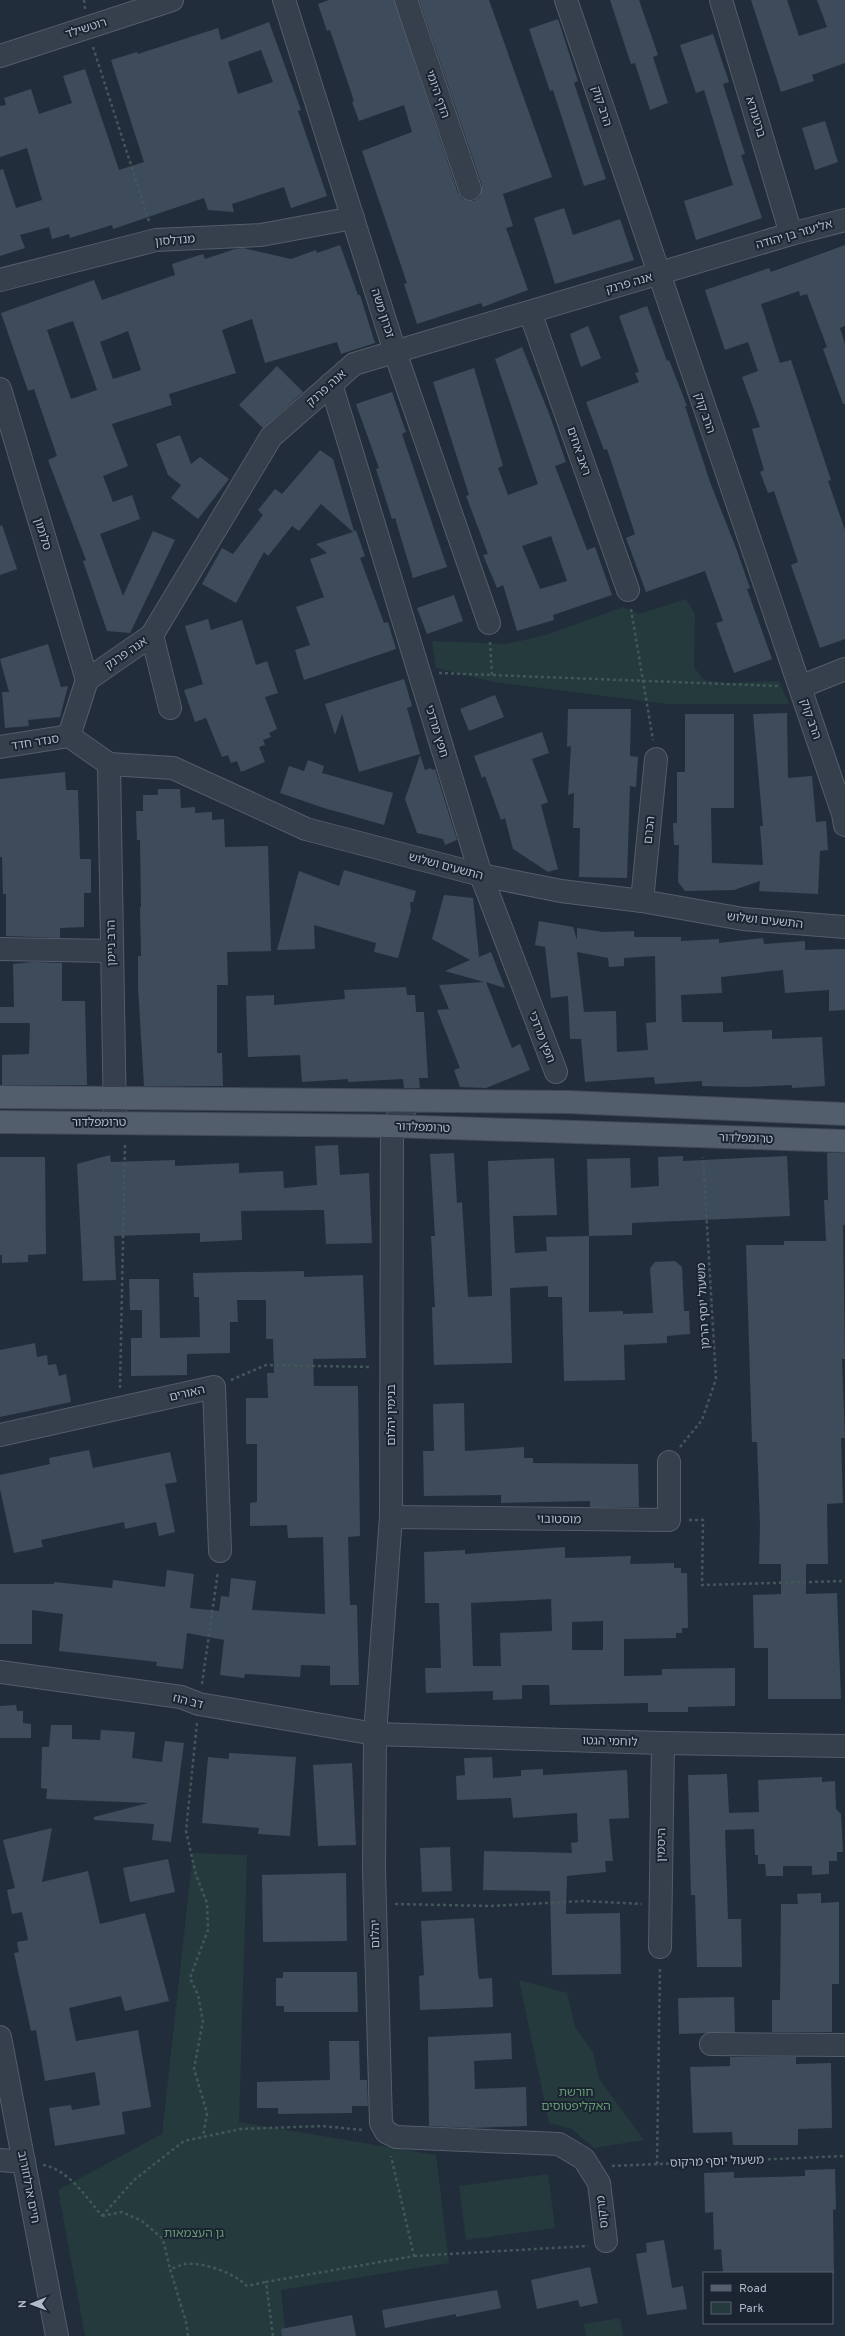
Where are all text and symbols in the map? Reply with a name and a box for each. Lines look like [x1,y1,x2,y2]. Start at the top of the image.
street label: רוטשילד [64,15,109,43]
street label: הדף היומי [421,68,453,120]
street label: הרב קוק [587,84,615,129]
street label: ברטנורא [741,95,769,140]
street label: אליעזר בן יהודה [754,216,835,254]
street label: מנדלסון [154,231,196,251]
street label: אנה פרנק [604,270,655,298]
street label: זכרון משה [367,287,398,340]
street label: אנה פרנק [303,366,350,411]
street label: הרב קוק [690,391,718,436]
street label: ראב אחים [562,425,594,478]
street label: סלומון [30,516,55,553]
street label: אנה פרנק [102,634,151,674]
street label: הרב קוק [796,697,824,742]
street label: חפץ מרדכי [420,703,452,760]
street label: סנדר חדד [10,731,61,755]
street label: הכרם [641,815,659,845]
street label: התשעים ושלוש [407,849,485,885]
street label: התשעים ושלוש [726,909,804,933]
street label: הרב ניימן [104,920,120,966]
street label: חפץ מרדכי [524,1009,558,1066]
street label: טרומפלדור [72,1115,126,1131]
street label: טרומפלדור [395,1119,451,1137]
street label: טרומפלדור [718,1130,774,1148]
street label: משעול יוסף הרמן [694,1262,714,1350]
street label: האורים [168,1382,207,1406]
street label: בנימין יהלום [384,1384,400,1446]
street label: מוסטובוי [537,1512,581,1528]
street label: דב הוז [171,1690,205,1714]
street label: לוחמי הגטו [582,1733,638,1751]
street label: היסמין [654,1828,670,1862]
street label: יהלום [368,1919,384,1949]
park label: חורשת האקליפטוסים [541,2085,611,2115]
street label: חיים ארלוזורוב [13,2150,43,2225]
street label: משעול יוסף מרקוס [670,2152,764,2172]
street label: מרקוס [593,2194,613,2229]
park label: גן העצמאות [164,2226,224,2242]
legend [703,2272,833,2324]
text: Road [739,2281,767,2297]
north arrow [12,2284,52,2324]
text: N [16,2300,30,2308]
text: Park [739,2301,764,2317]

